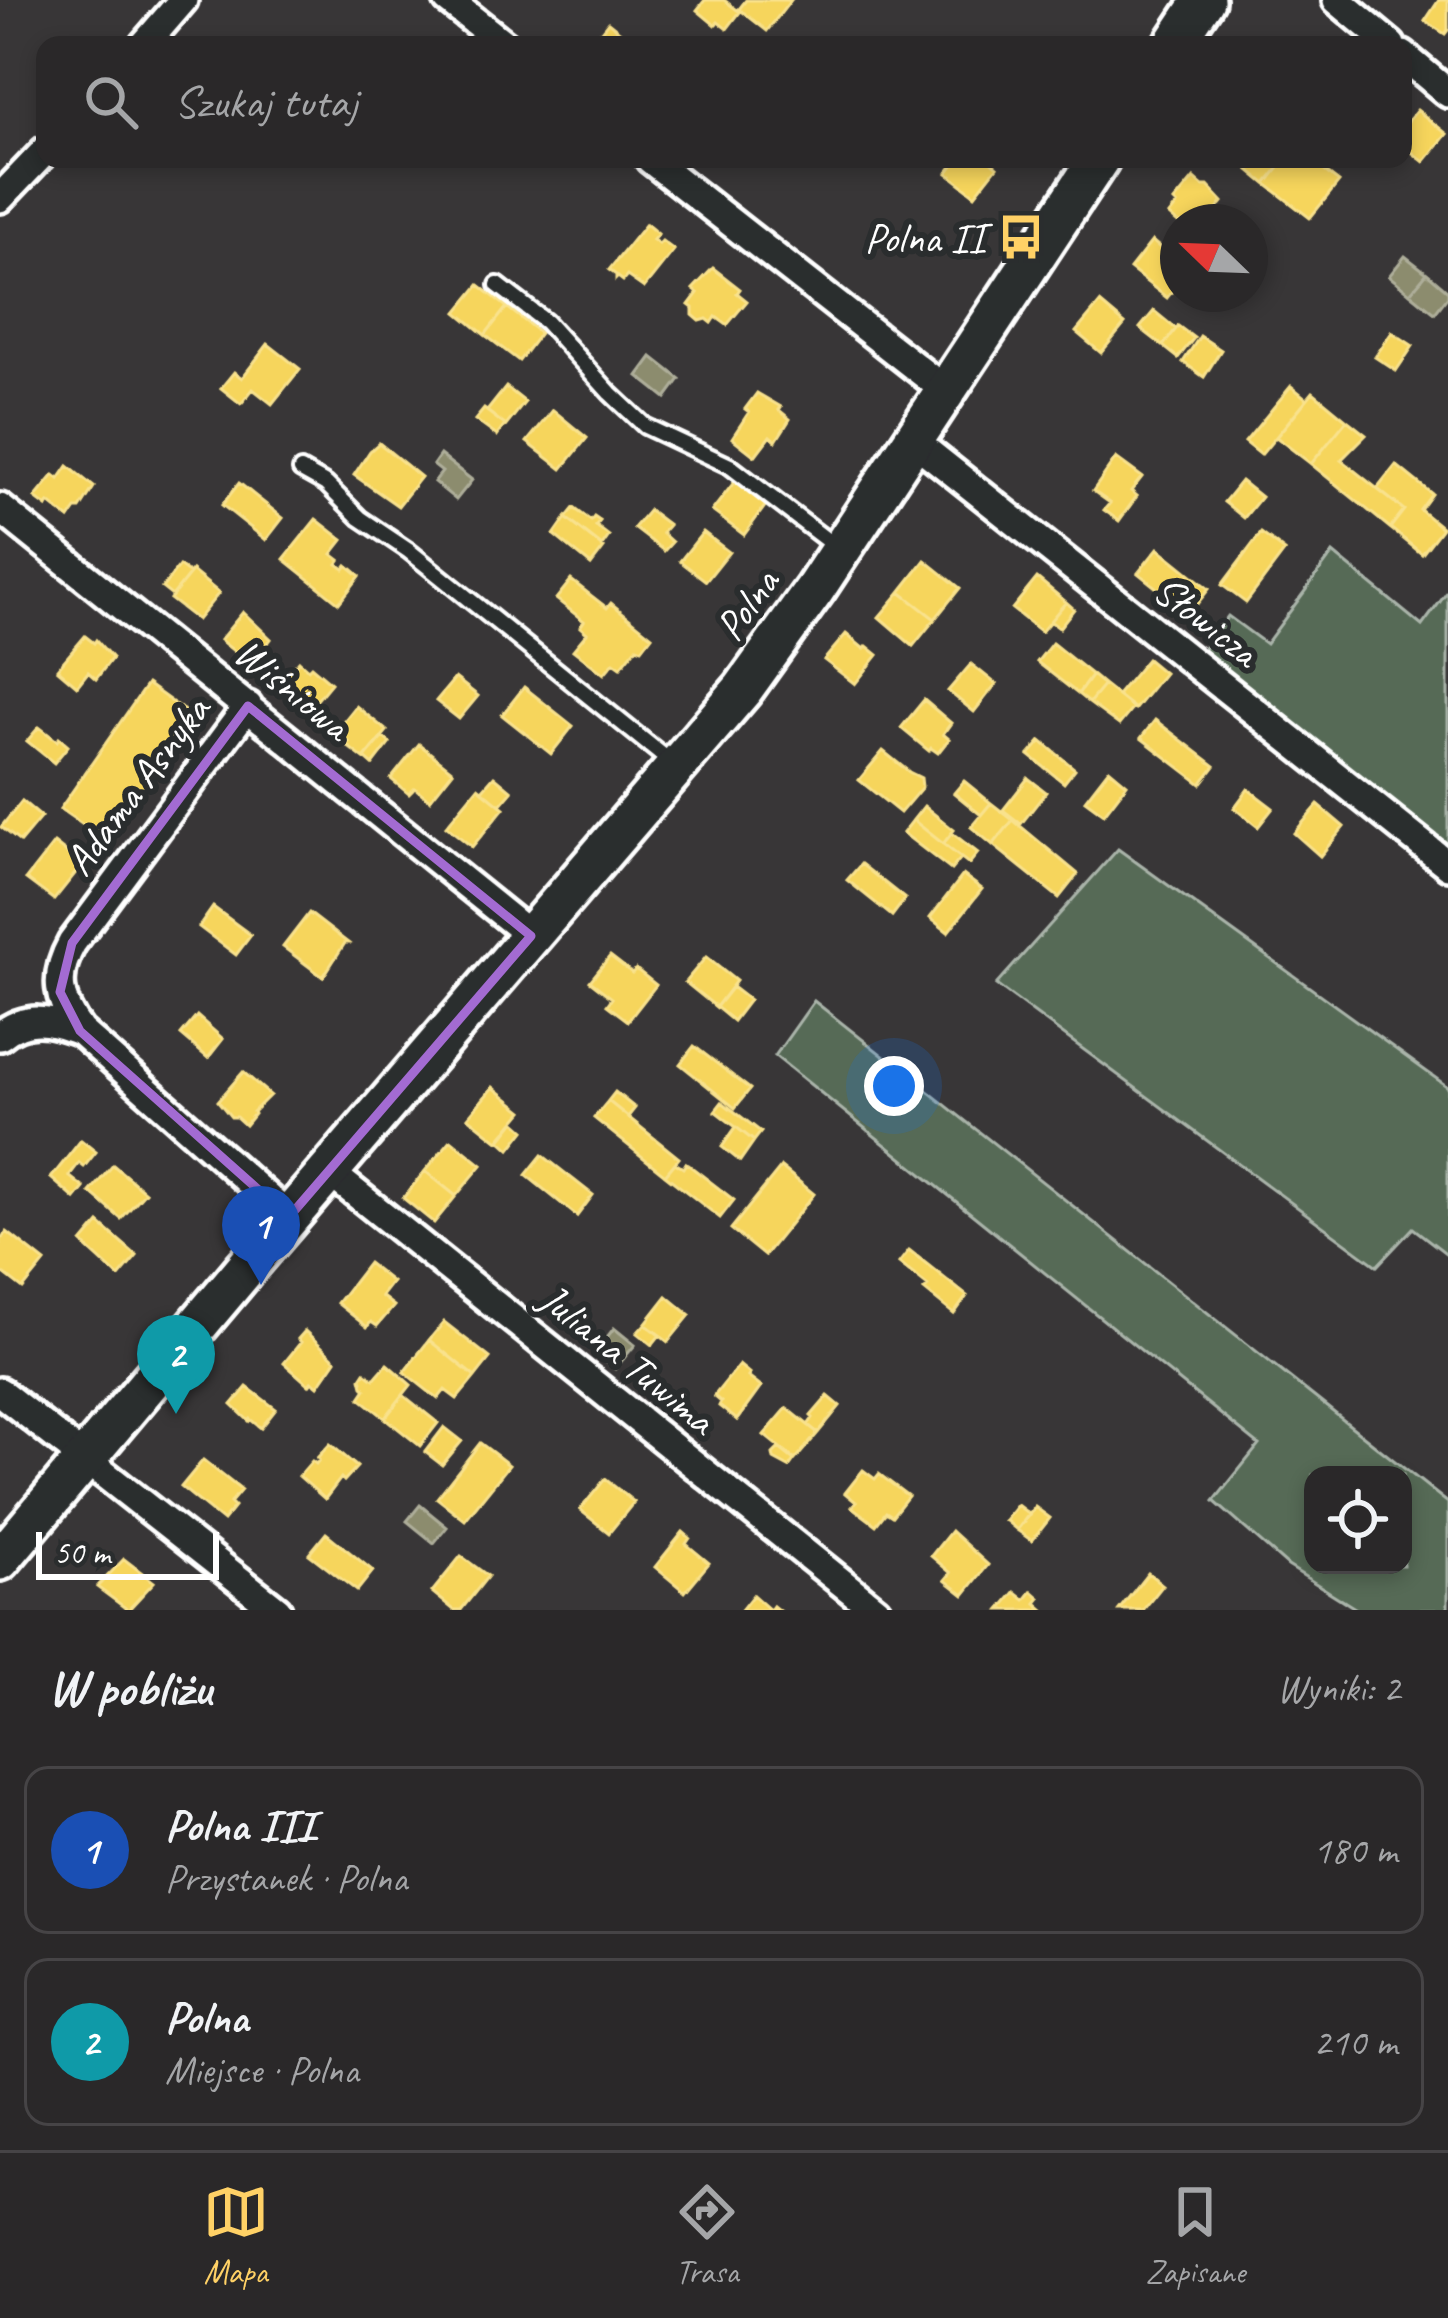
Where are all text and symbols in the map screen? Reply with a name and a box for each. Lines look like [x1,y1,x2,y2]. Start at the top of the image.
search box [36,36,1412,168]
icon: search [78,69,144,135]
text: Szukaj tutaj [174,74,357,131]
north arrow [1160,204,1268,312]
place label: Polna II [865,212,993,265]
bus stop icon: Polna II [996,212,1046,262]
street label: Polna [703,556,793,651]
street label: Słowicza [1143,564,1272,681]
street label: Wiśniowa [223,626,364,754]
street label: Adama Asnyka [53,684,223,886]
your location [864,1056,924,1116]
pin: 1 [222,1186,300,1285]
street label: Juliana Tuwima [527,1271,728,1448]
pin: 2 [137,1315,215,1414]
map controls [1304,1466,1412,1574]
button: locate [1304,1466,1412,1574]
scale bar [36,1526,219,1579]
text: 50 m [54,1532,110,1574]
text: W pobliżu [48,1656,211,1720]
text: Wyniki: 2 [1277,1664,1400,1713]
text: Polna III [165,1797,315,1854]
text: 1 [81,1826,99,1875]
text: 180 m [1313,1826,1397,1875]
text: Przystanek · Polna [165,1854,407,1903]
text: Polna [165,1989,248,2046]
text: 2 [81,2018,99,2067]
text: 210 m [1313,2018,1397,2067]
text: Miejsce · Polna [165,2046,359,2095]
tab: Mapa [203,2179,269,2293]
tab: Trasa [674,2179,740,2293]
tab: Zapisane [1145,2179,1245,2293]

